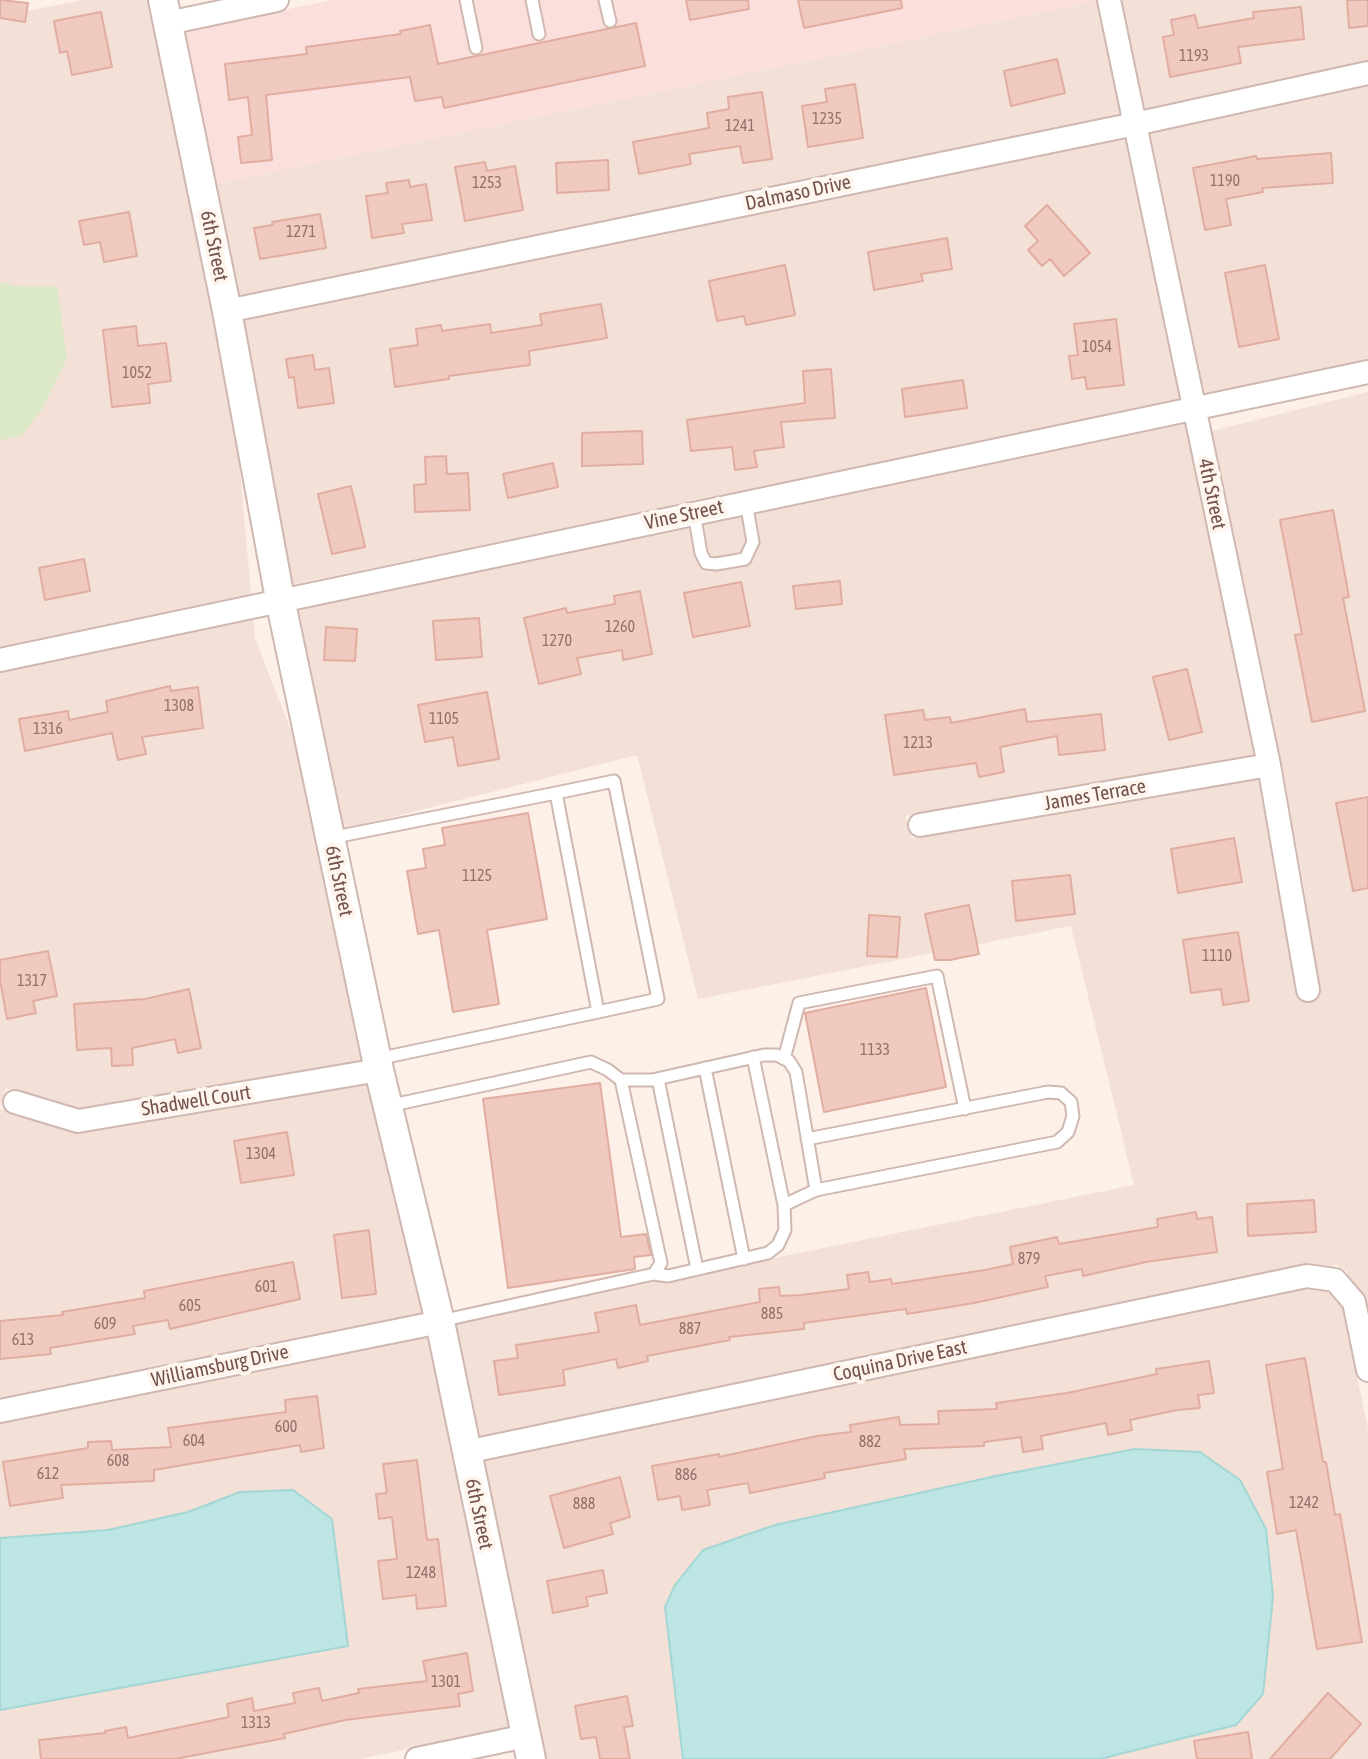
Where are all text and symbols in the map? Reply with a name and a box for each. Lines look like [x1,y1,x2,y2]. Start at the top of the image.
house number: 1193 [1179,46,1209,66]
house number: 1235 [812,109,842,129]
house number: 1241 [725,116,755,136]
street label: Dalmaso Drive [743,170,853,216]
house number: 1190 [1210,171,1240,191]
house number: 1253 [472,173,502,193]
street label: 6th Street [195,209,233,283]
house number: 1271 [286,222,316,242]
house number: 1054 [1082,337,1112,357]
house number: 1052 [122,363,152,383]
street label: 4th Street [1193,457,1231,531]
street label: Vine Street [642,495,726,535]
house number: 1260 [605,617,635,637]
house number: 1270 [542,631,572,651]
house number: 1308 [164,696,194,716]
house number: 1105 [429,709,459,729]
house number: 1316 [33,719,63,739]
house number: 1213 [903,733,933,753]
street label: James Terrace [1042,774,1148,816]
street label: 6th Street [320,844,358,918]
house number: 1125 [462,866,492,886]
house number: 1110 [1202,946,1232,966]
house number: 1317 [17,971,47,991]
house number: 1133 [860,1040,890,1060]
street label: Shadwell Court [140,1081,252,1121]
house number: 1304 [246,1144,276,1164]
house number: 879 [1018,1249,1040,1269]
house number: 601 [255,1277,277,1297]
house number: 605 [179,1296,201,1316]
house number: 885 [761,1304,783,1324]
house number: 609 [94,1314,116,1334]
house number: 887 [679,1319,701,1339]
house number: 613 [12,1330,34,1350]
street label: Coquina Drive East [831,1335,969,1387]
street label: Williamsburg Drive [149,1340,291,1392]
house number: 600 [275,1417,297,1437]
house number: 604 [183,1431,205,1451]
house number: 882 [859,1432,881,1452]
house number: 608 [107,1451,129,1471]
house number: 612 [37,1464,59,1484]
house number: 886 [675,1465,697,1485]
street label: 6th Street [460,1477,498,1551]
house number: 1242 [1289,1493,1319,1513]
house number: 888 [573,1494,595,1514]
house number: 1248 [406,1563,436,1583]
house number: 1301 [431,1672,461,1692]
house number: 1313 [241,1713,271,1733]

